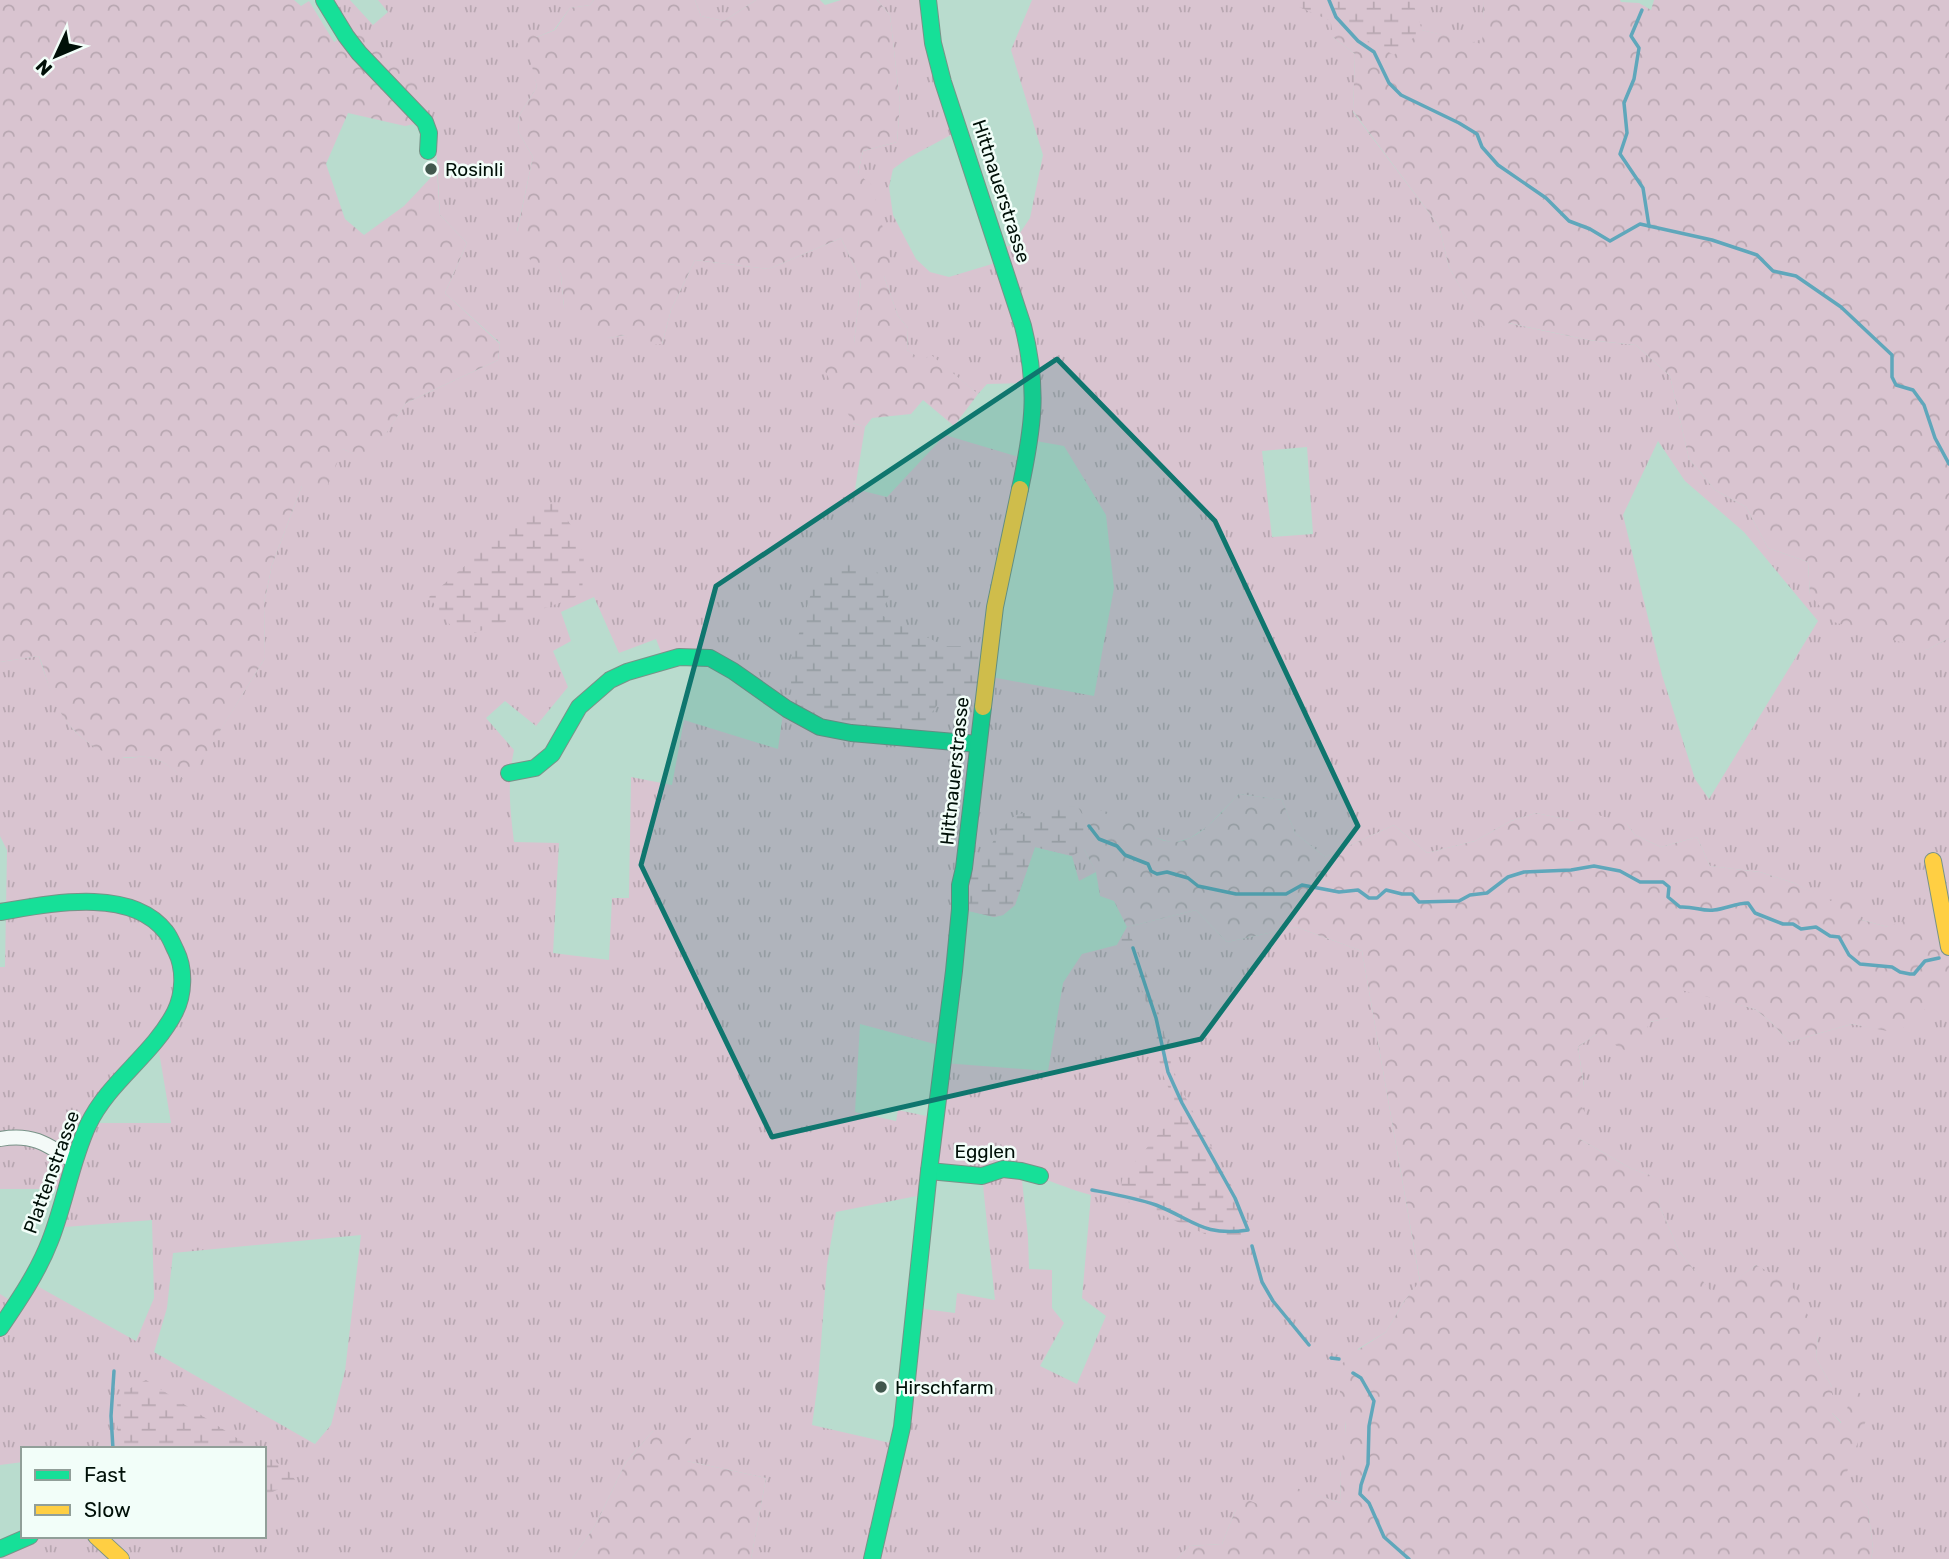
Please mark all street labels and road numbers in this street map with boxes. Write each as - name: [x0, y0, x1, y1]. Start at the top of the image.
- street label: Hittnauerstrasse: [968, 117, 1035, 266]
- street label: Hittnauerstrasse: [935, 696, 974, 846]
- street label: Plattenstrasse: [19, 1108, 84, 1237]
- street label: Egglen: [955, 1140, 1015, 1163]

